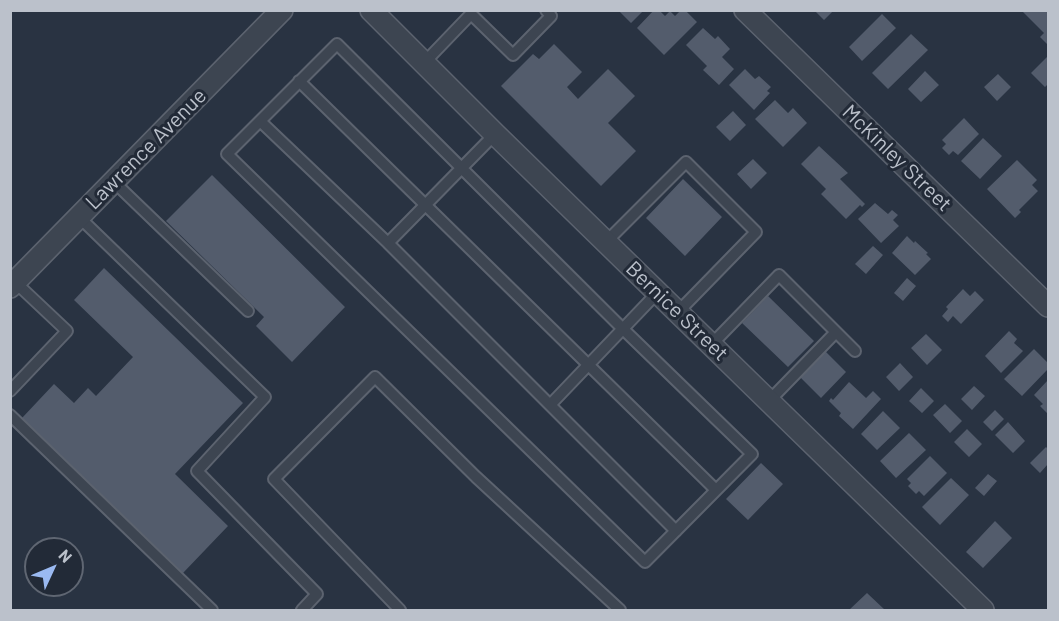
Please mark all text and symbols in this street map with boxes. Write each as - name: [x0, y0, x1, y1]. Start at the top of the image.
- street label: Lawrence Avenue: [80, 83, 212, 215]
- street label: McKinley Street: [837, 99, 957, 217]
- street label: Bernice Street: [621, 256, 733, 366]
- north arrow: [24, 537, 84, 597]
- text: N: [55, 545, 76, 566]

